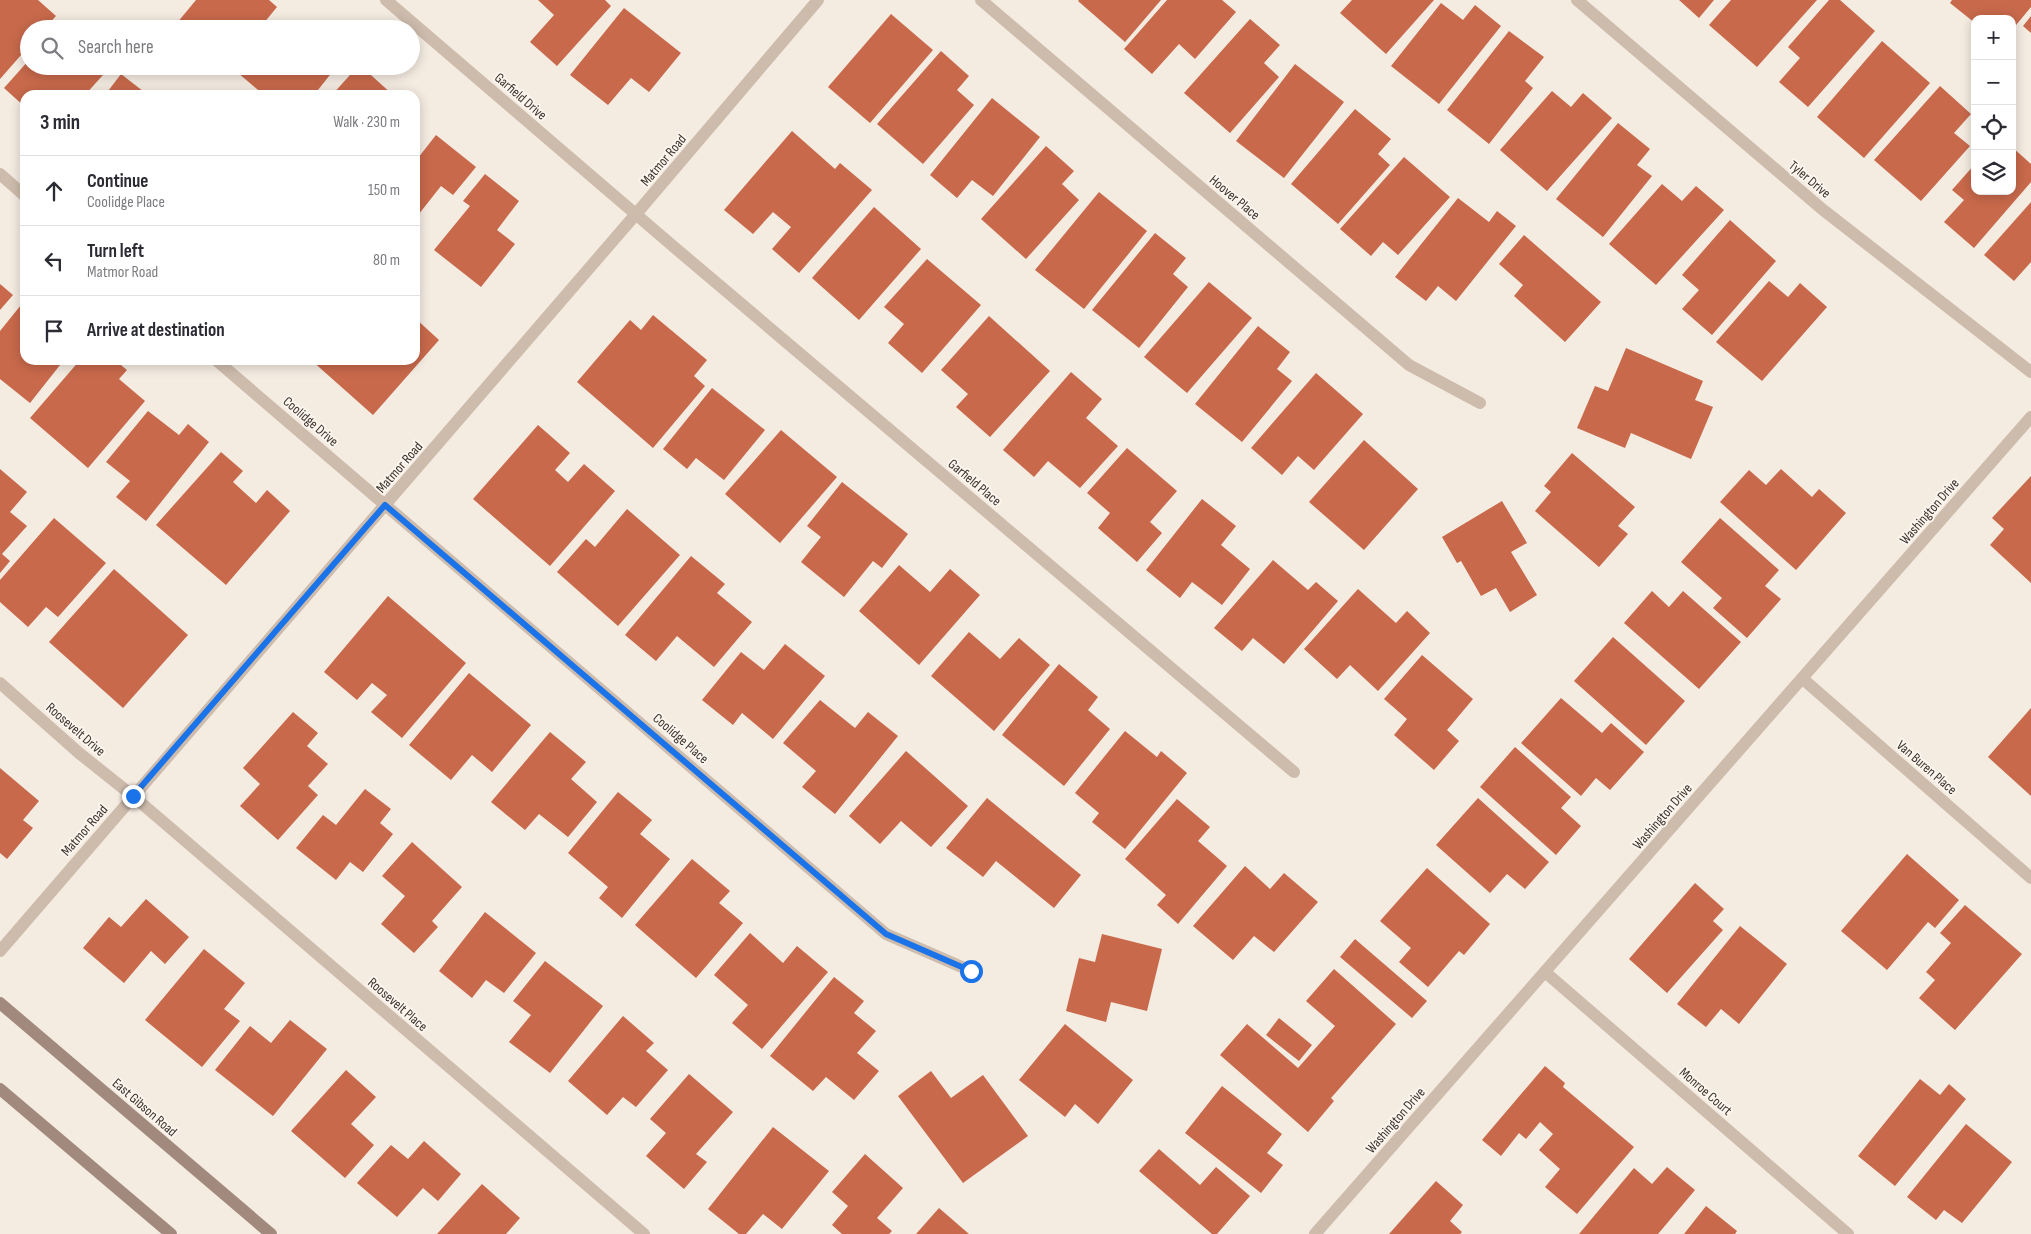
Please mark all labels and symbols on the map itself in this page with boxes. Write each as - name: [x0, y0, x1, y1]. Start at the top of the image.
- street label: Garfield Drive: [491, 69, 550, 124]
- street label: Matmor Road: [637, 131, 690, 190]
- street label: Tyler Drive: [1785, 157, 1834, 202]
- street label: Hoover Place: [1206, 171, 1263, 223]
- street label: Coolidge Drive: [280, 393, 342, 450]
- street label: Matmor Road: [373, 438, 426, 496]
- street label: Garfield Place: [945, 455, 1005, 509]
- street label: Washington Drive: [1896, 475, 1963, 548]
- street label: Roosevelt Drive: [43, 699, 109, 760]
- street label: Coolidge Place: [649, 710, 712, 767]
- street label: Van Buren Place: [1893, 737, 1960, 798]
- street label: Washington Drive: [1629, 780, 1696, 853]
- route end: [122, 785, 145, 808]
- street label: Matmor Road: [58, 801, 111, 859]
- route start: [960, 960, 983, 983]
- street label: Roosevelt Place: [364, 974, 431, 1035]
- street label: Monroe Court: [1676, 1064, 1736, 1119]
- street label: East Gibson Road: [109, 1075, 181, 1140]
- street label: Washington Drive: [1362, 1084, 1429, 1157]

